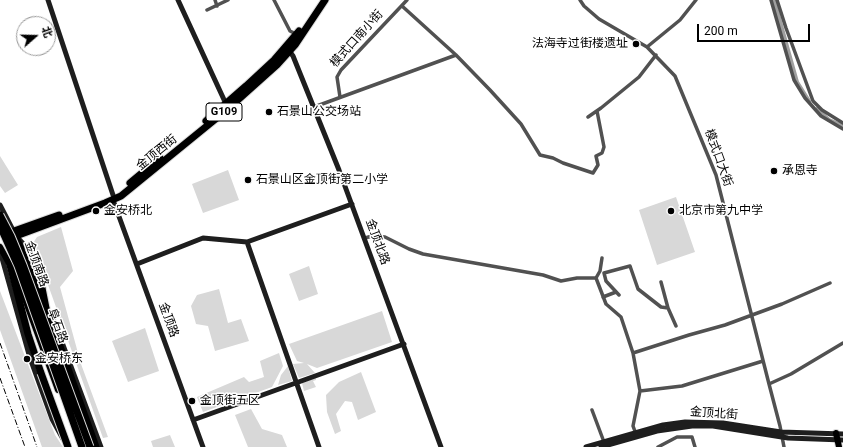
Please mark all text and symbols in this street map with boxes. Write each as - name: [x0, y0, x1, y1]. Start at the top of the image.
- street label: 模式口南小街: [328, 7, 386, 71]
- north arrow: [16, 16, 56, 56]
- scale bar: [699, 16, 812, 42]
- text: 200 m: [704, 24, 738, 38]
- text: 北: [39, 25, 55, 39]
- place label: 法海寺过街楼遗址: [532, 37, 628, 51]
- marker: 法海寺过街楼遗址: [631, 39, 641, 49]
- road number: G109: [206, 103, 242, 121]
- place label: 石景山公交场站: [277, 105, 361, 119]
- marker: 石景山公交场站: [264, 107, 274, 117]
- street label: 模式口大街: [701, 127, 735, 189]
- street label: 金顶西街: [134, 132, 180, 174]
- place label: 承恩寺: [782, 164, 818, 178]
- marker: 承恩寺: [769, 166, 779, 176]
- place label: 石景山区金顶街第二小学: [256, 173, 388, 187]
- marker: 石景山区金顶街第二小学: [243, 175, 253, 185]
- place label: 金安桥北: [104, 204, 152, 218]
- place label: 北京市第九中学: [679, 204, 763, 218]
- marker: 金安桥北: [91, 206, 101, 216]
- marker: 北京市第九中学: [666, 206, 676, 216]
- street label: 金顶北路: [362, 217, 392, 267]
- street label: 金顶南路: [21, 239, 51, 289]
- street label: 金顶路: [155, 301, 181, 339]
- street label: 阜石路: [44, 307, 70, 345]
- place label: 金安桥东: [35, 352, 83, 366]
- marker: 金安桥东: [22, 354, 32, 364]
- place label: 金顶街五区: [200, 394, 260, 408]
- marker: 金顶街五区: [187, 396, 197, 406]
- street label: 金顶北街: [690, 405, 738, 423]

